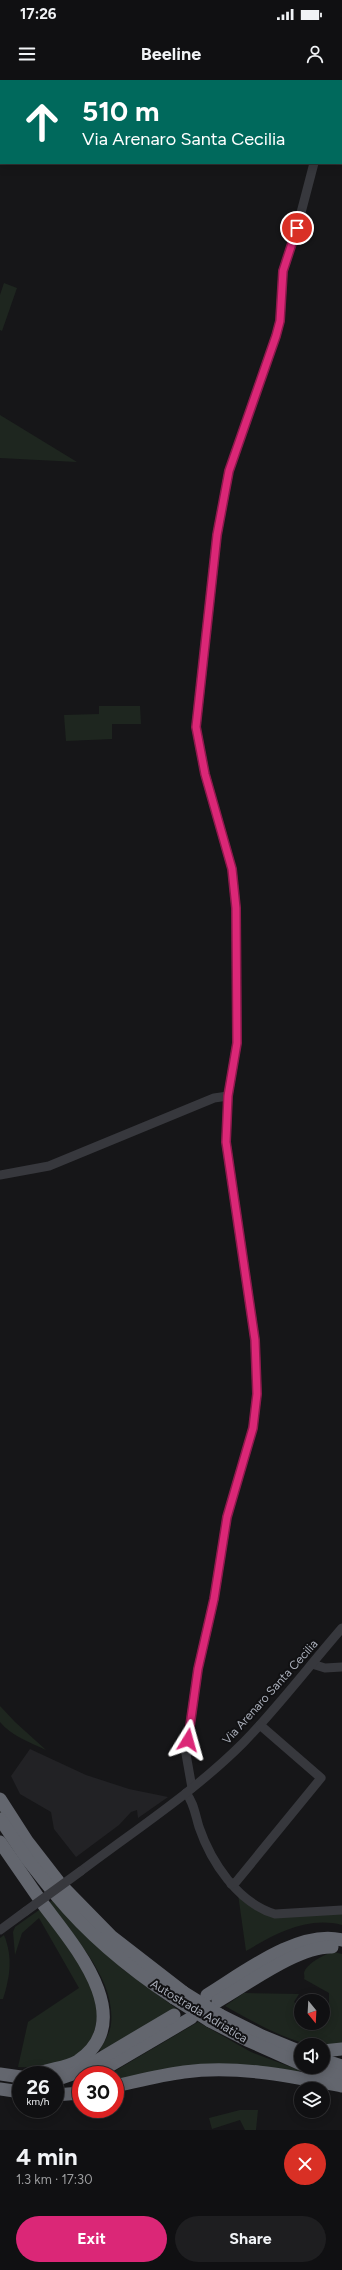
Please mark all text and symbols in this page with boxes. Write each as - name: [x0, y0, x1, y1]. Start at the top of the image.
- text: 17:26: [20, 5, 57, 23]
- icon: menu: [16, 43, 38, 65]
- text: Beeline: [141, 43, 201, 65]
- icon: person: [304, 43, 326, 65]
- text: 510 m: [82, 94, 159, 128]
- icon: ahead: [16, 96, 68, 148]
- text: Via Arenaro Santa Cecilia: [82, 128, 285, 150]
- pin: [280, 211, 314, 245]
- icon: arrive: [286, 217, 308, 239]
- street label: Via Arenaro Santa Cecilia: [219, 1637, 321, 1747]
- position arrow: [167, 1719, 209, 1761]
- street label: Autostrada Adriatica: [148, 1976, 250, 2046]
- north arrow: [294, 1994, 330, 2030]
- map controls: [294, 1994, 330, 2118]
- button: sound: [294, 2038, 330, 2074]
- speed limit sign: 30: [72, 2066, 124, 2118]
- text: 26: [26, 2075, 50, 2099]
- button: layers: [294, 2082, 330, 2118]
- text: km/h: [27, 2095, 49, 2108]
- text: 4 min: [16, 2142, 78, 2171]
- button: close: [284, 2143, 326, 2185]
- text: 1.3 km · 17:30: [16, 2172, 93, 2187]
- button: Exit: [16, 2216, 167, 2262]
- button: Share: [175, 2216, 326, 2262]

